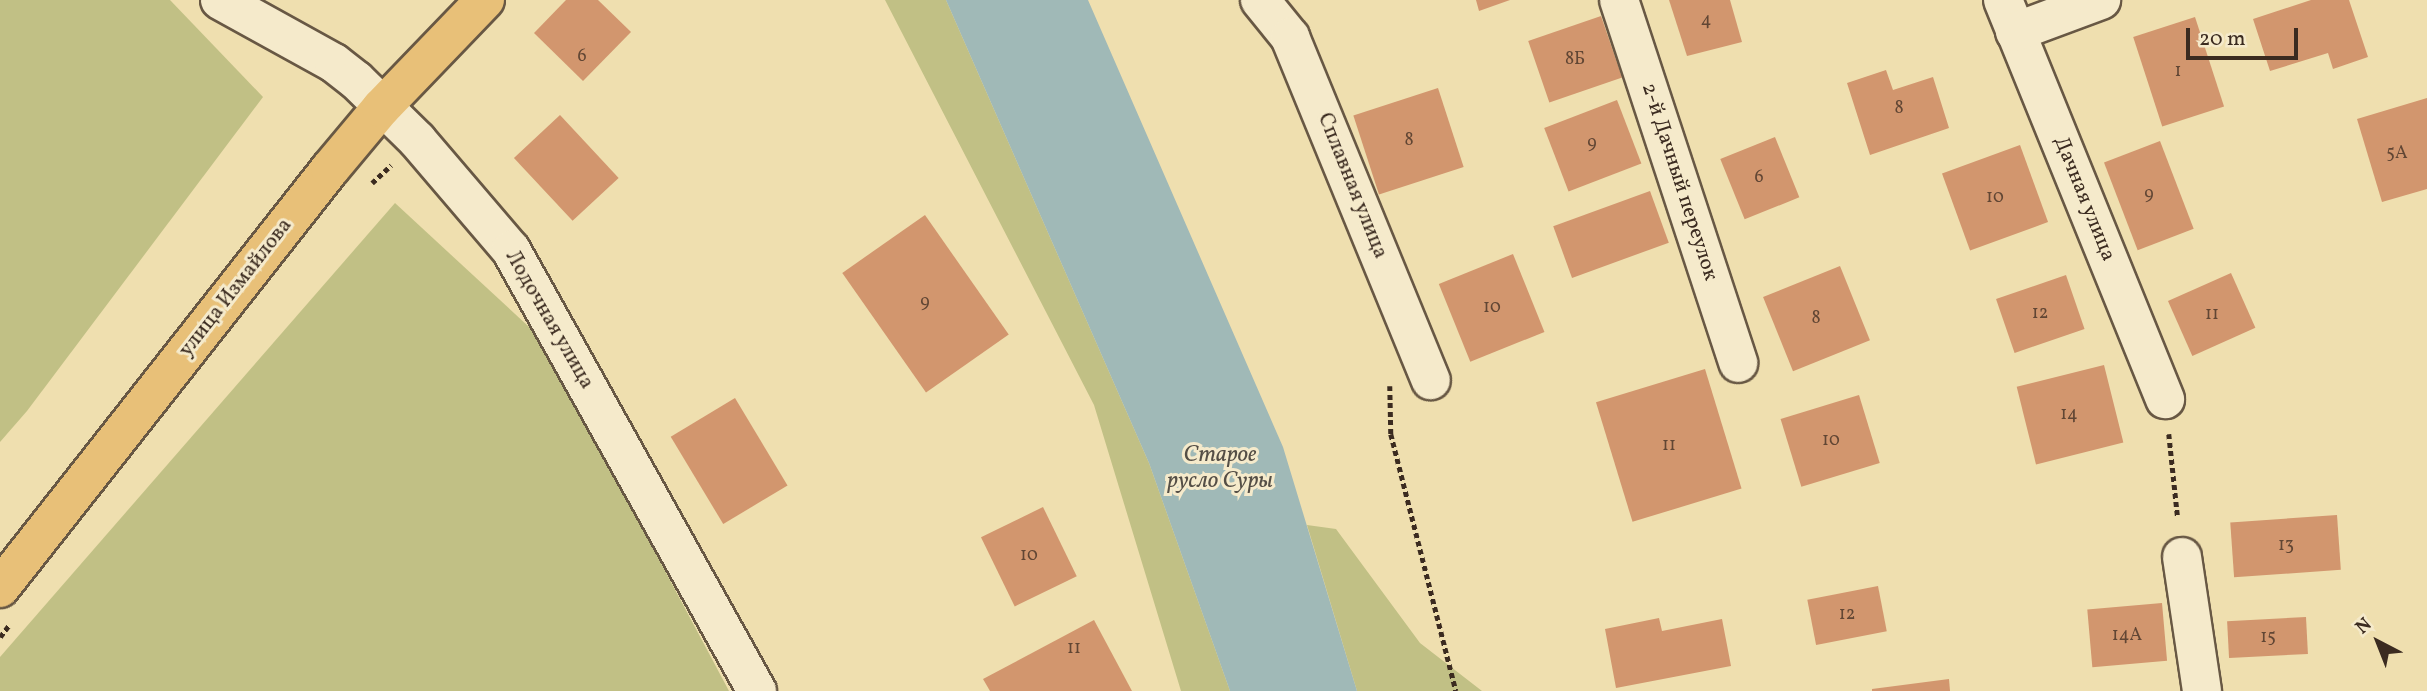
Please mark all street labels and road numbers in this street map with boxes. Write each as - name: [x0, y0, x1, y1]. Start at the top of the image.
- street label: 2-й Дачный переулок: [1635, 80, 1723, 284]
- street label: Сплавная улица: [1311, 109, 1393, 263]
- street label: Дачная улица: [2047, 133, 2121, 265]
- street label: улица Измайлова: [174, 214, 298, 362]
- street label: Лодочная улица: [499, 246, 599, 394]

